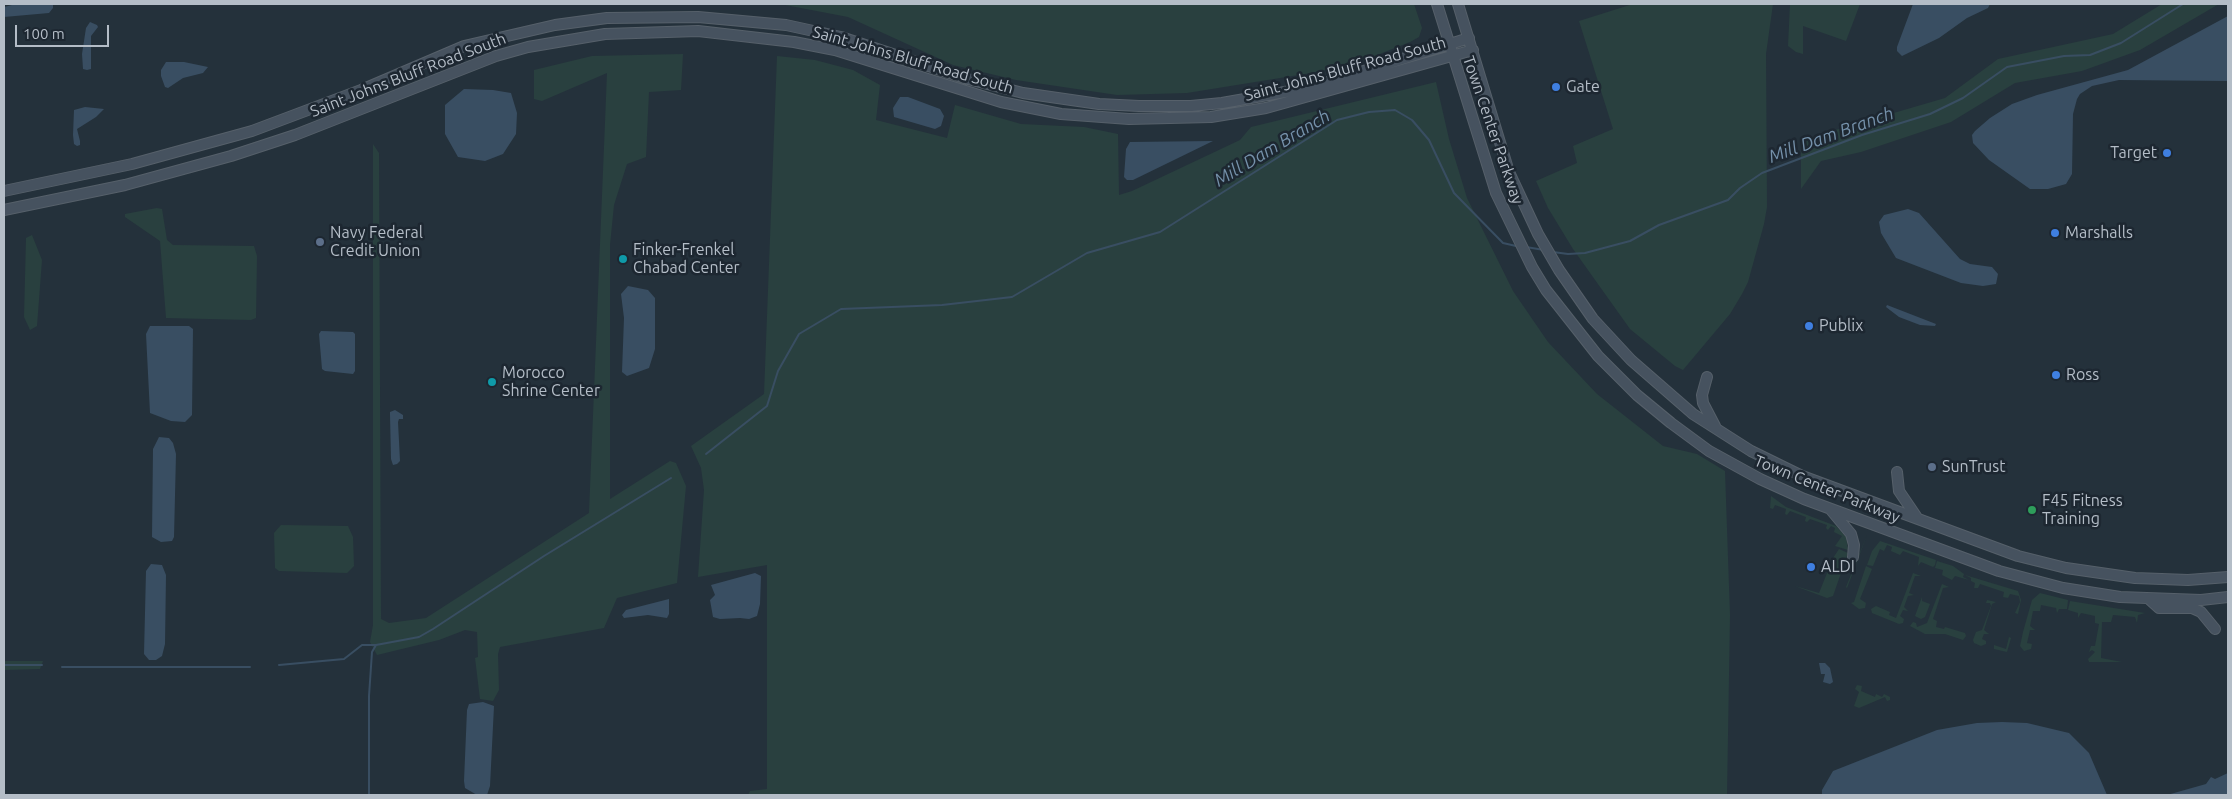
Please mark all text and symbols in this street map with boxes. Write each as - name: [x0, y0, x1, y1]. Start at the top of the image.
- scale bar: [18, 15, 111, 47]
- street label: Saint Johns Bluff Road South: [810, 22, 1016, 98]
- text: 100 m: [23, 25, 65, 42]
- street label: Saint Johns Bluff Road South: [308, 29, 508, 121]
- street label: Saint Johns Bluff Road South: [1242, 33, 1448, 105]
- street label: Town Center Parkway: [1459, 53, 1527, 207]
- place label: Gate: [1566, 77, 1600, 97]
- marker: Gate: [1550, 81, 1562, 93]
- water label: Mill Dam Branch: [1765, 102, 1897, 168]
- water label: Mill Dam Branch: [1210, 105, 1334, 191]
- place label: Target: [2110, 143, 2157, 163]
- marker: Target: [2161, 147, 2173, 159]
- place label: Navy Federal Credit Union: [330, 223, 423, 261]
- place label: Marshalls: [2065, 223, 2133, 243]
- marker: Marshalls: [2049, 227, 2061, 239]
- marker: Navy Federal Credit Union: [314, 236, 326, 248]
- place label: Finker-Frenkel Chabad Center: [633, 240, 740, 278]
- marker: Finker-Frenkel Chabad Center: [617, 253, 629, 265]
- place label: Publix: [1819, 316, 1863, 336]
- marker: Publix: [1803, 320, 1815, 332]
- place label: Morocco Shrine Center: [502, 363, 600, 401]
- place label: Ross: [2066, 365, 2099, 385]
- marker: Ross: [2050, 369, 2062, 381]
- marker: Morocco Shrine Center: [486, 376, 498, 388]
- street label: Town Center Parkway: [1751, 451, 1903, 527]
- place label: SunTrust: [1942, 457, 2005, 477]
- marker: SunTrust: [1926, 461, 1938, 473]
- place label: F45 Fitness Training: [2042, 491, 2123, 529]
- marker: F45 Fitness Training: [2026, 504, 2038, 516]
- place label: ALDI: [1821, 557, 1855, 577]
- marker: ALDI: [1805, 561, 1817, 573]

